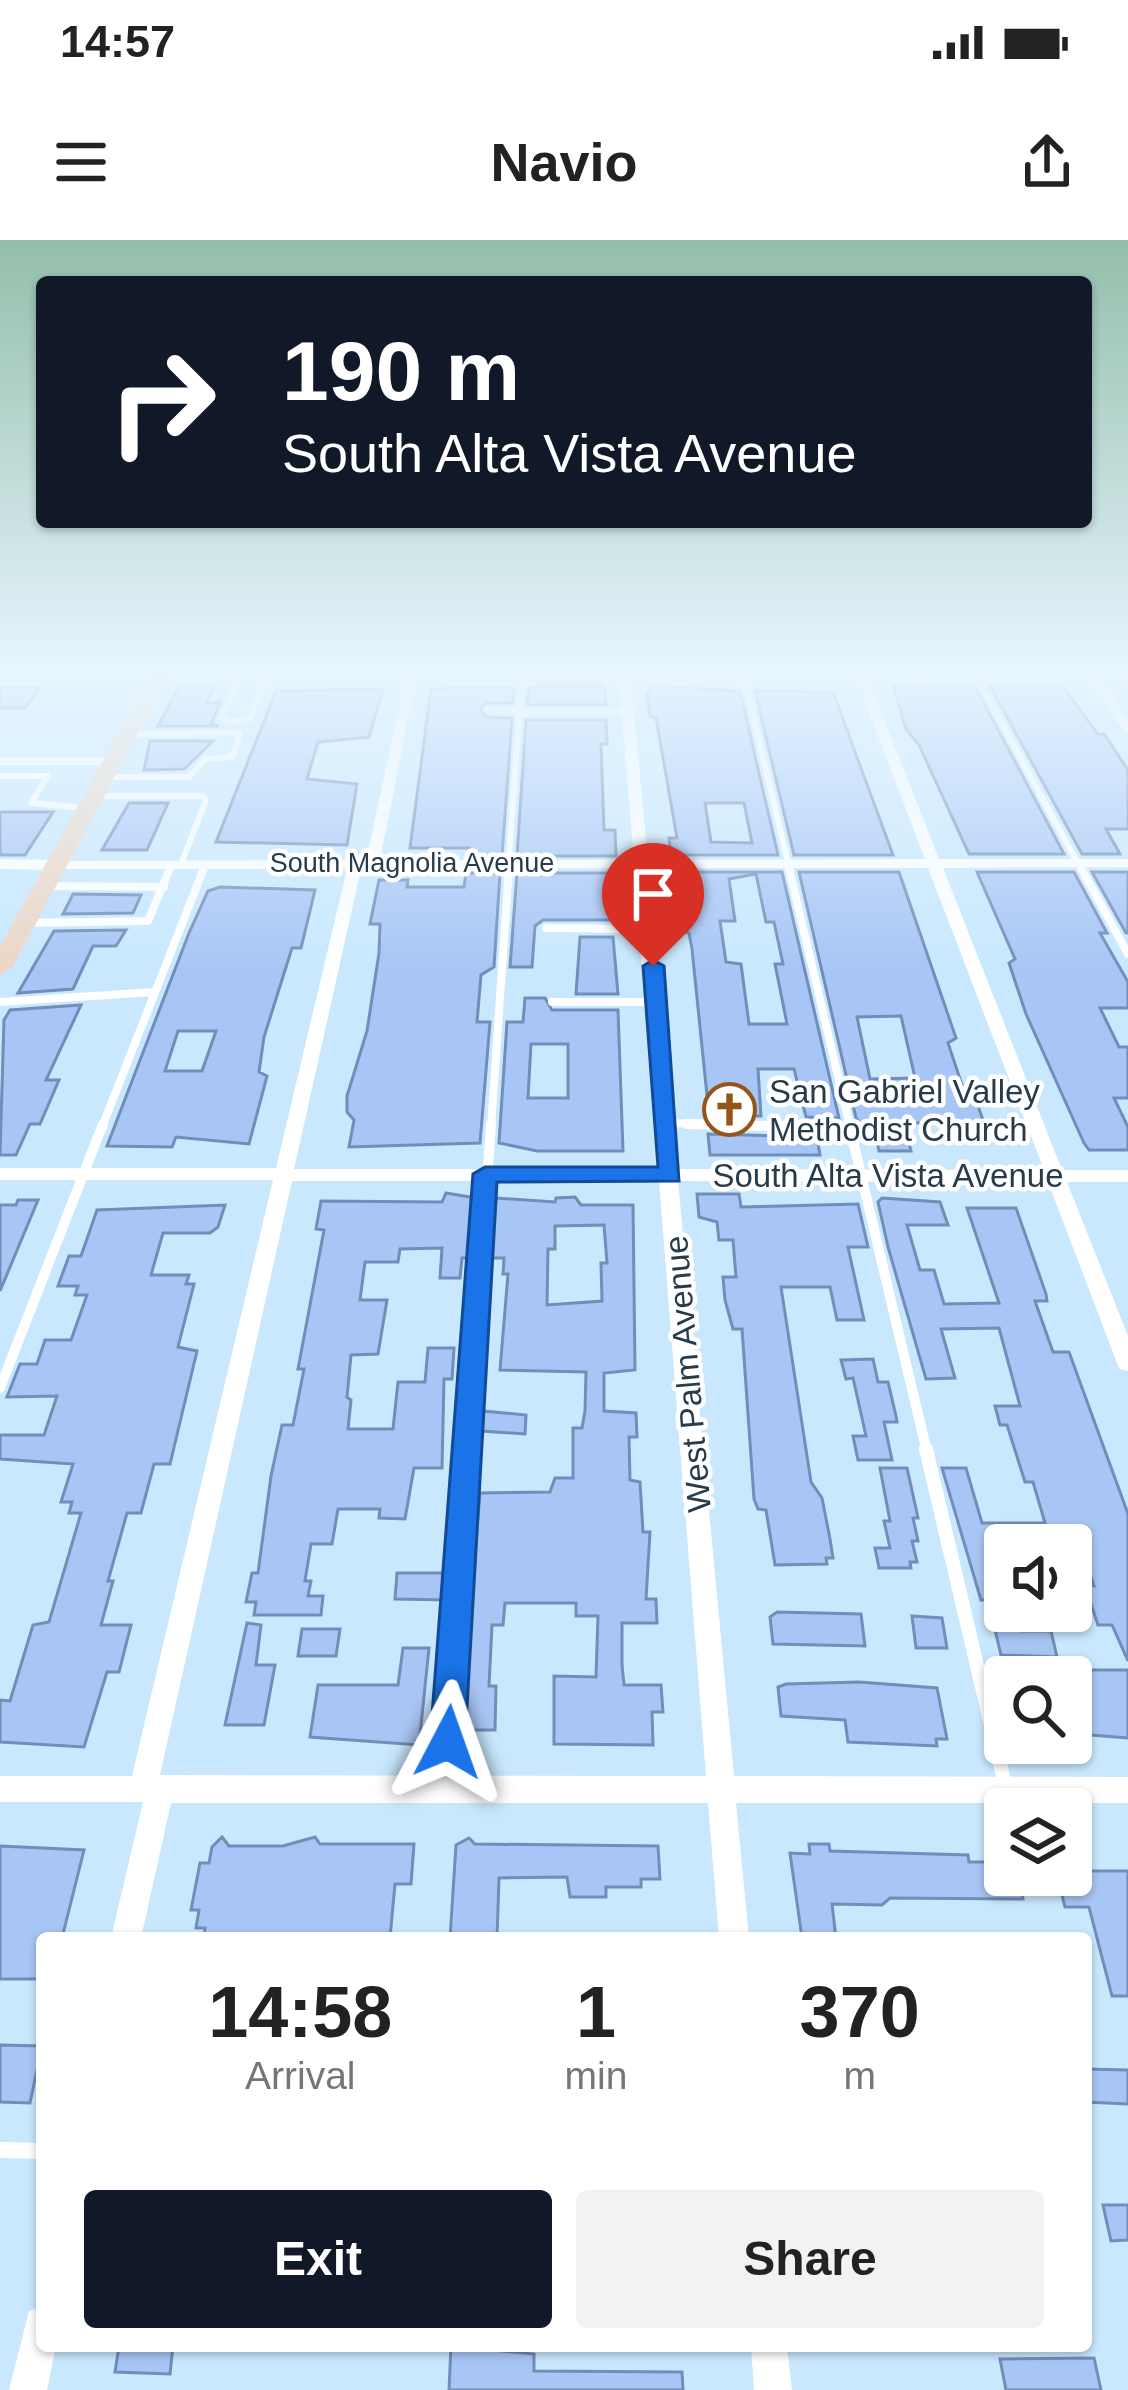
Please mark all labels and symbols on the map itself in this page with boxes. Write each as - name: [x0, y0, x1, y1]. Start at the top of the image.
- pin: [602, 843, 704, 966]
- street label: South Magnolia Avenue: [270, 848, 554, 878]
- place label: San Gabriel Valley Methodist Church: [769, 1073, 1040, 1148]
- church icon: San Gabriel Valley Methodist Church: [702, 1082, 758, 1138]
- street label: South Alta Vista Avenue: [712, 1157, 1064, 1194]
- street label: West Palm Avenue: [657, 1234, 718, 1514]
- position arrow: [385, 1679, 511, 1805]

